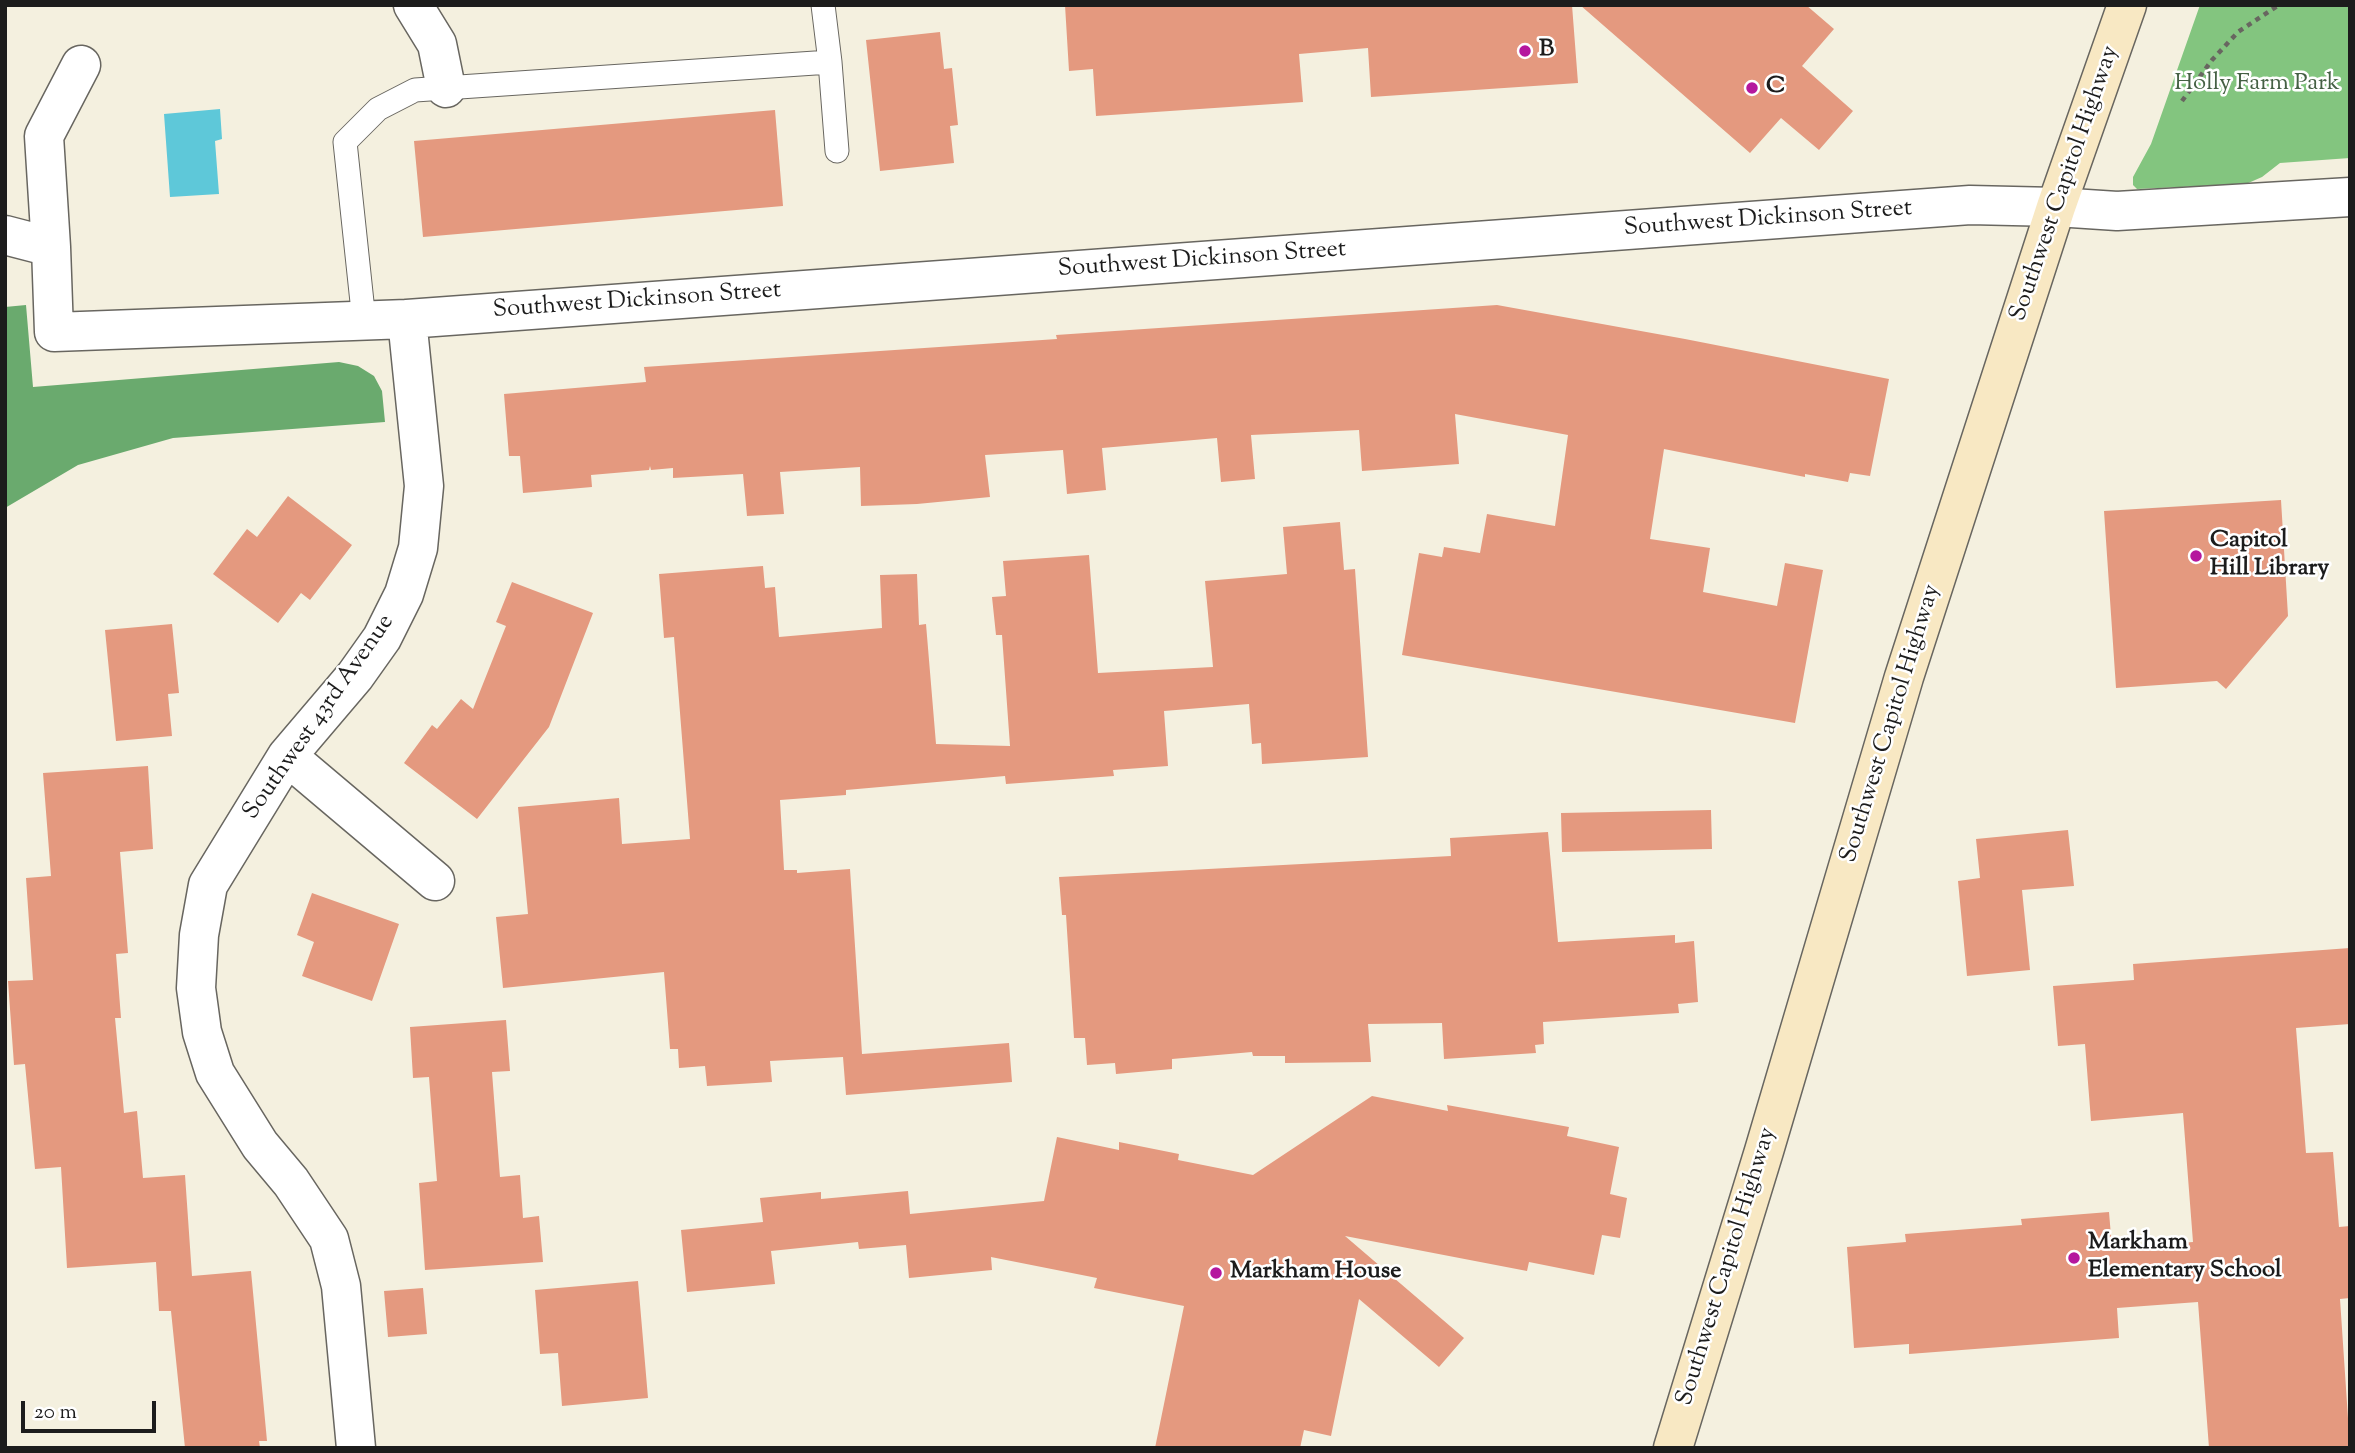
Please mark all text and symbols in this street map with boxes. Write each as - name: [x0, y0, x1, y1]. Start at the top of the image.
- place label: B: [1539, 37, 1554, 65]
- marker: B: [1517, 43, 1533, 59]
- street label: Southwest Capitol Highway: [2005, 43, 2127, 325]
- park label: Holly Farm Park: [2174, 71, 2340, 99]
- place label: C: [1766, 74, 1785, 102]
- marker: C: [1744, 80, 1760, 96]
- street label: Southwest Dickinson Street: [1623, 196, 1913, 244]
- street label: Southwest Dickinson Street: [1057, 237, 1347, 285]
- street label: Southwest Dickinson Street: [492, 278, 782, 326]
- place label: Capitol Hill Library: [2210, 528, 2329, 584]
- marker: Capitol Hill Library: [2188, 548, 2204, 564]
- street label: Southwest Capitol Highway: [1836, 581, 1948, 867]
- street label: Southwest 43rd Avenue: [238, 610, 402, 826]
- street label: Southwest Capitol Highway: [1672, 1124, 1784, 1410]
- place label: Markham Elementary School: [2088, 1230, 2282, 1286]
- marker: Markham Elementary School: [2066, 1250, 2082, 1266]
- place label: Markham House: [1230, 1259, 1401, 1287]
- marker: Markham House: [1208, 1265, 1224, 1281]
- scale bar: [24, 1386, 159, 1430]
- text: 20 m: [34, 1398, 77, 1428]

